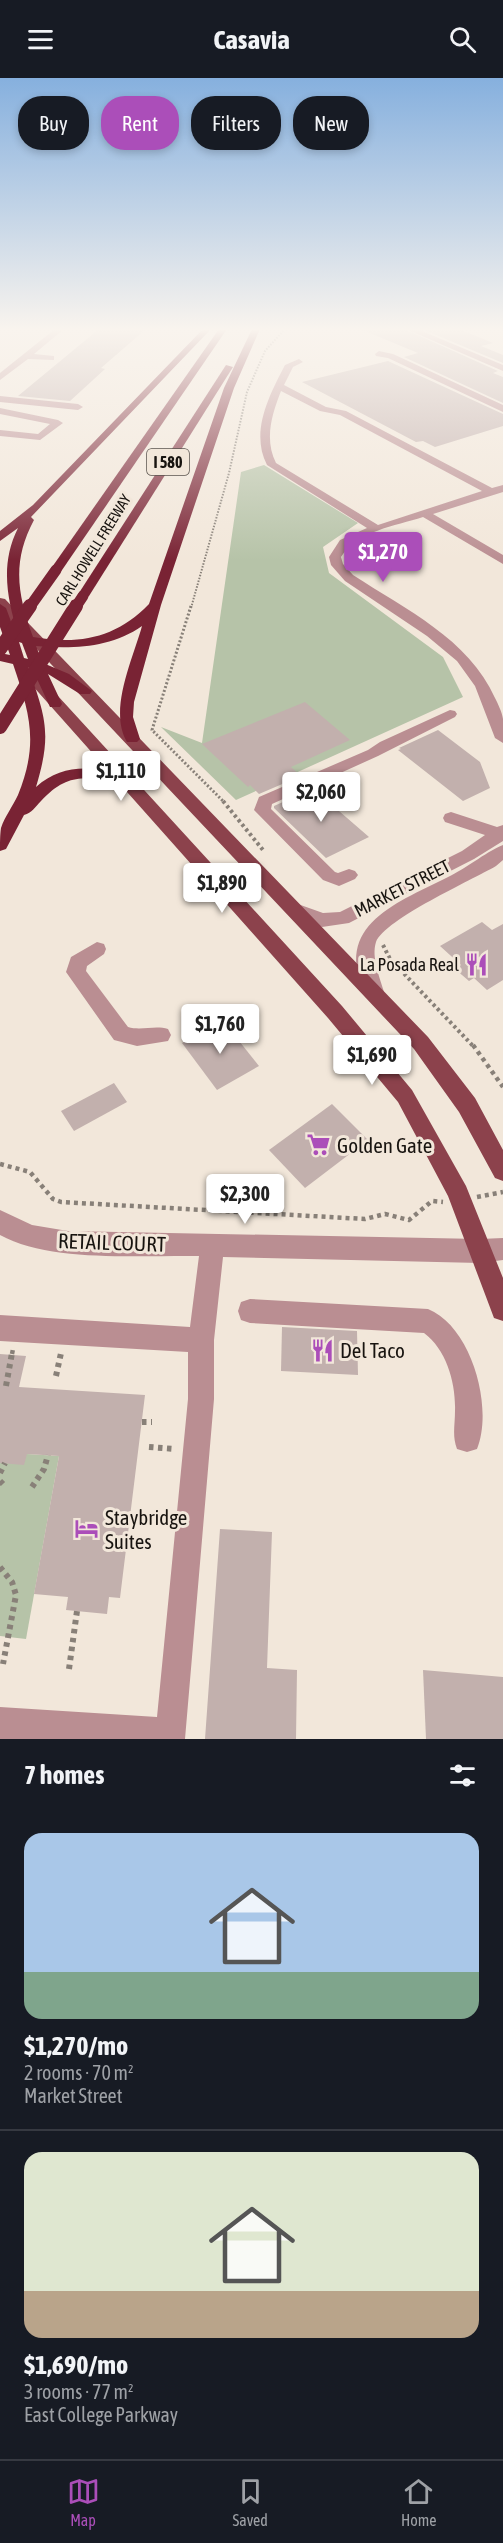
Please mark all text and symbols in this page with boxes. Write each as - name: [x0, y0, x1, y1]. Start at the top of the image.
- icon: menu: [24, 23, 57, 56]
- icon: search: [446, 23, 479, 56]
- text: Casavia: [213, 24, 290, 55]
- chip: Buy: [18, 96, 89, 150]
- chip: Rent: [101, 96, 179, 150]
- chip: Filters: [191, 96, 281, 150]
- chip: New: [293, 96, 369, 150]
- road number: I 580: [147, 449, 189, 475]
- street label: CARL HOWELL FREEWAY: [52, 491, 134, 609]
- pin: $1,270: [334, 532, 432, 583]
- text: $1,270: [358, 540, 408, 563]
- pin: $1,110: [72, 751, 170, 802]
- text: $1,110: [96, 759, 146, 782]
- pin: $2,060: [272, 772, 370, 823]
- text: $2,060: [296, 780, 346, 803]
- street label: MARKET STREET: [351, 855, 453, 921]
- pin: $1,890: [173, 863, 271, 914]
- text: $1,890: [197, 871, 247, 894]
- restaurant icon: La Posada Real: [464, 951, 490, 977]
- place label: La Posada Real: [360, 954, 459, 975]
- pin: $1,760: [171, 1004, 269, 1055]
- text: $1,760: [195, 1012, 245, 1035]
- pin: $1,690: [323, 1035, 421, 1086]
- text: $1,690: [347, 1043, 397, 1066]
- supermarket icon: Golden Gate: [306, 1132, 332, 1158]
- place label: Golden Gate: [337, 1133, 432, 1157]
- pin: $2,300: [196, 1174, 294, 1225]
- text: $2,300: [220, 1182, 270, 1205]
- street label: RETAIL COURT: [58, 1228, 166, 1256]
- restaurant icon: Del Taco: [309, 1337, 335, 1363]
- place label: Del Taco: [340, 1338, 405, 1362]
- place label: Staybridge Suites: [105, 1505, 187, 1553]
- hotel icon: Staybridge Suites: [74, 1516, 100, 1542]
- icon: filters: [446, 1759, 479, 1792]
- text: 7 homes: [24, 1760, 104, 1790]
- icon: home: [198, 1872, 306, 1980]
- text: $1,270/mo: [24, 2031, 128, 2061]
- text: 2 rooms · 70 m²: [24, 2061, 134, 2084]
- text: Market Street: [24, 2084, 122, 2107]
- icon: home: [198, 2191, 306, 2299]
- text: $1,690/mo: [24, 2350, 128, 2380]
- text: 3 rooms · 77 m²: [24, 2380, 134, 2403]
- text: East College Parkway: [24, 2403, 178, 2426]
- tab: Map: [67, 2475, 100, 2529]
- tab: Saved: [233, 2475, 268, 2529]
- tab: Home: [401, 2475, 436, 2529]

